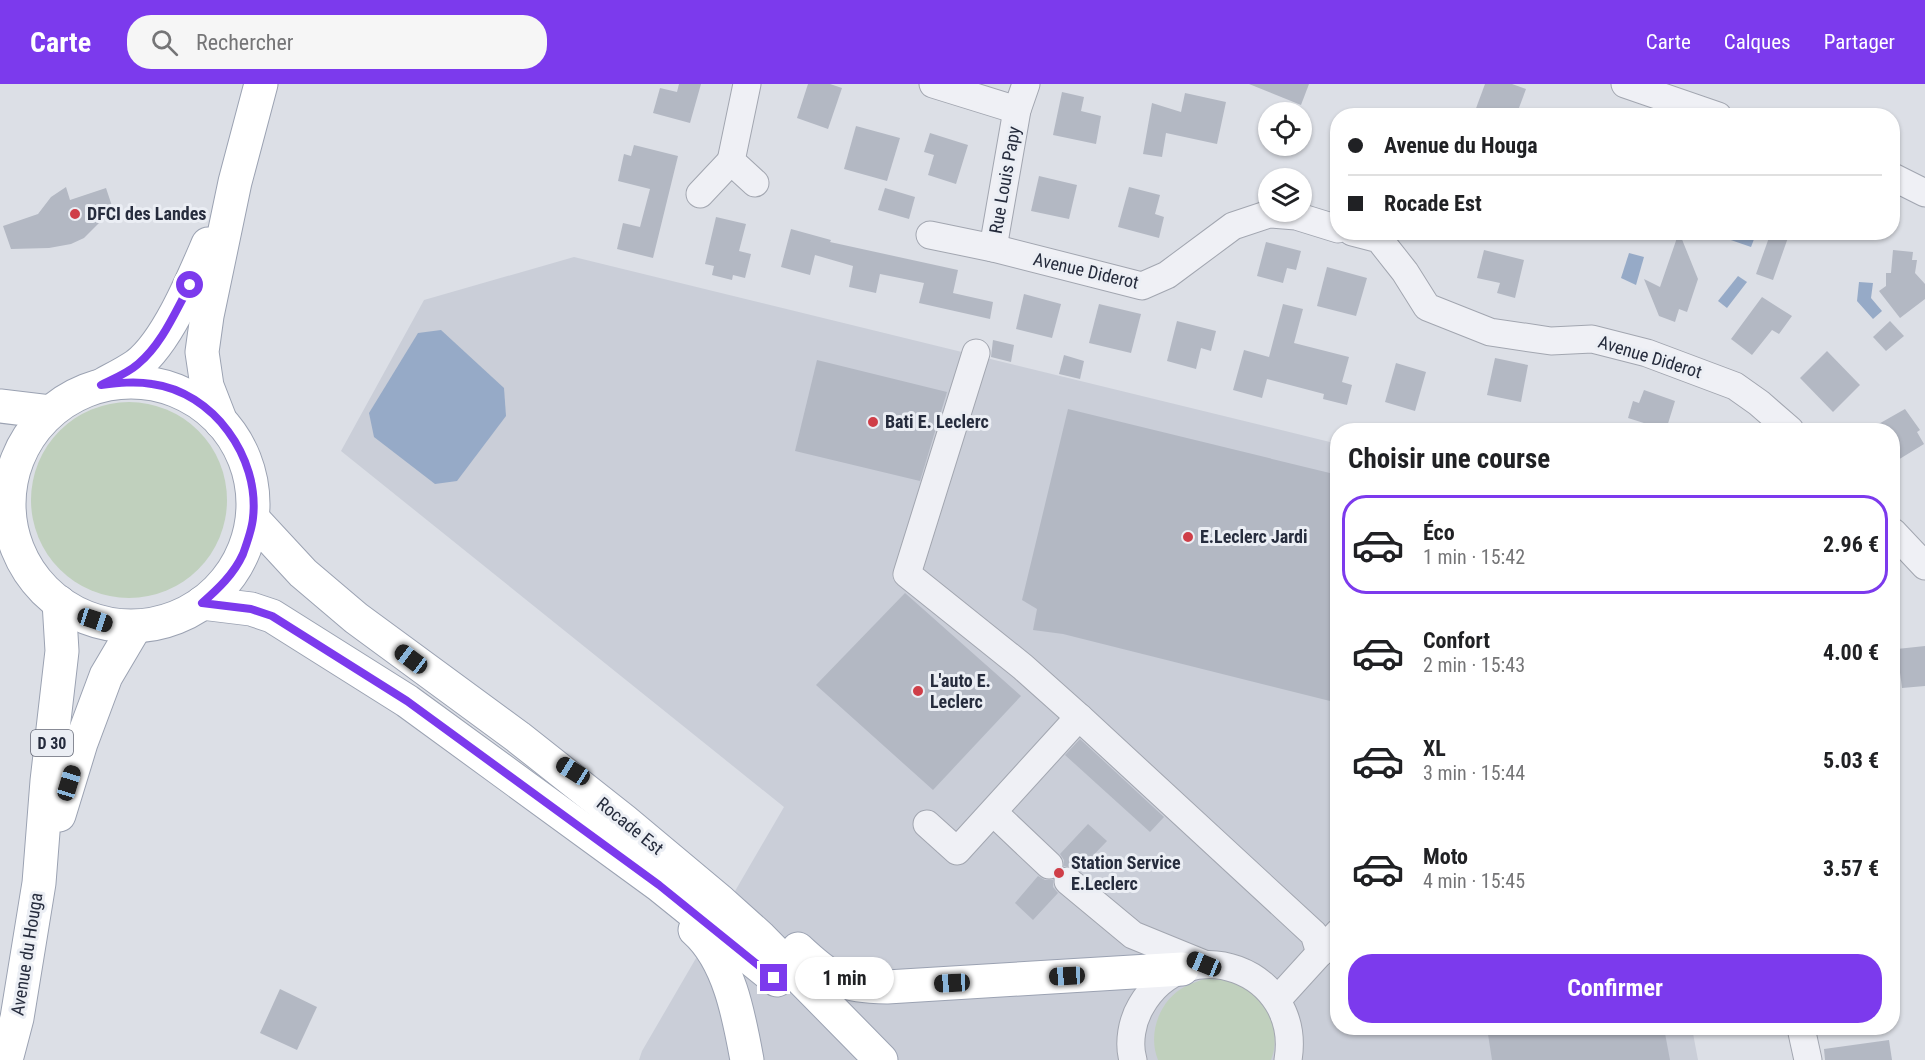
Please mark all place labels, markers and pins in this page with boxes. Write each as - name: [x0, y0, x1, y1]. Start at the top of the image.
- place label: DFCI des Landes: [87, 203, 207, 224]
- marker: DFCI des Landes: [68, 207, 82, 221]
- place label: Bati E. Leclerc: [885, 411, 989, 432]
- marker: Bati E. Leclerc: [866, 415, 880, 429]
- place label: E.Leclerc Jardi: [1200, 526, 1308, 547]
- marker: E.Leclerc Jardi: [1181, 530, 1195, 544]
- place label: L'auto E. Leclerc: [930, 670, 991, 712]
- marker: L'auto E. Leclerc: [911, 684, 925, 698]
- place label: Station Service E.Leclerc: [1071, 852, 1181, 894]
- marker: Station Service E.Leclerc: [1052, 866, 1066, 880]

